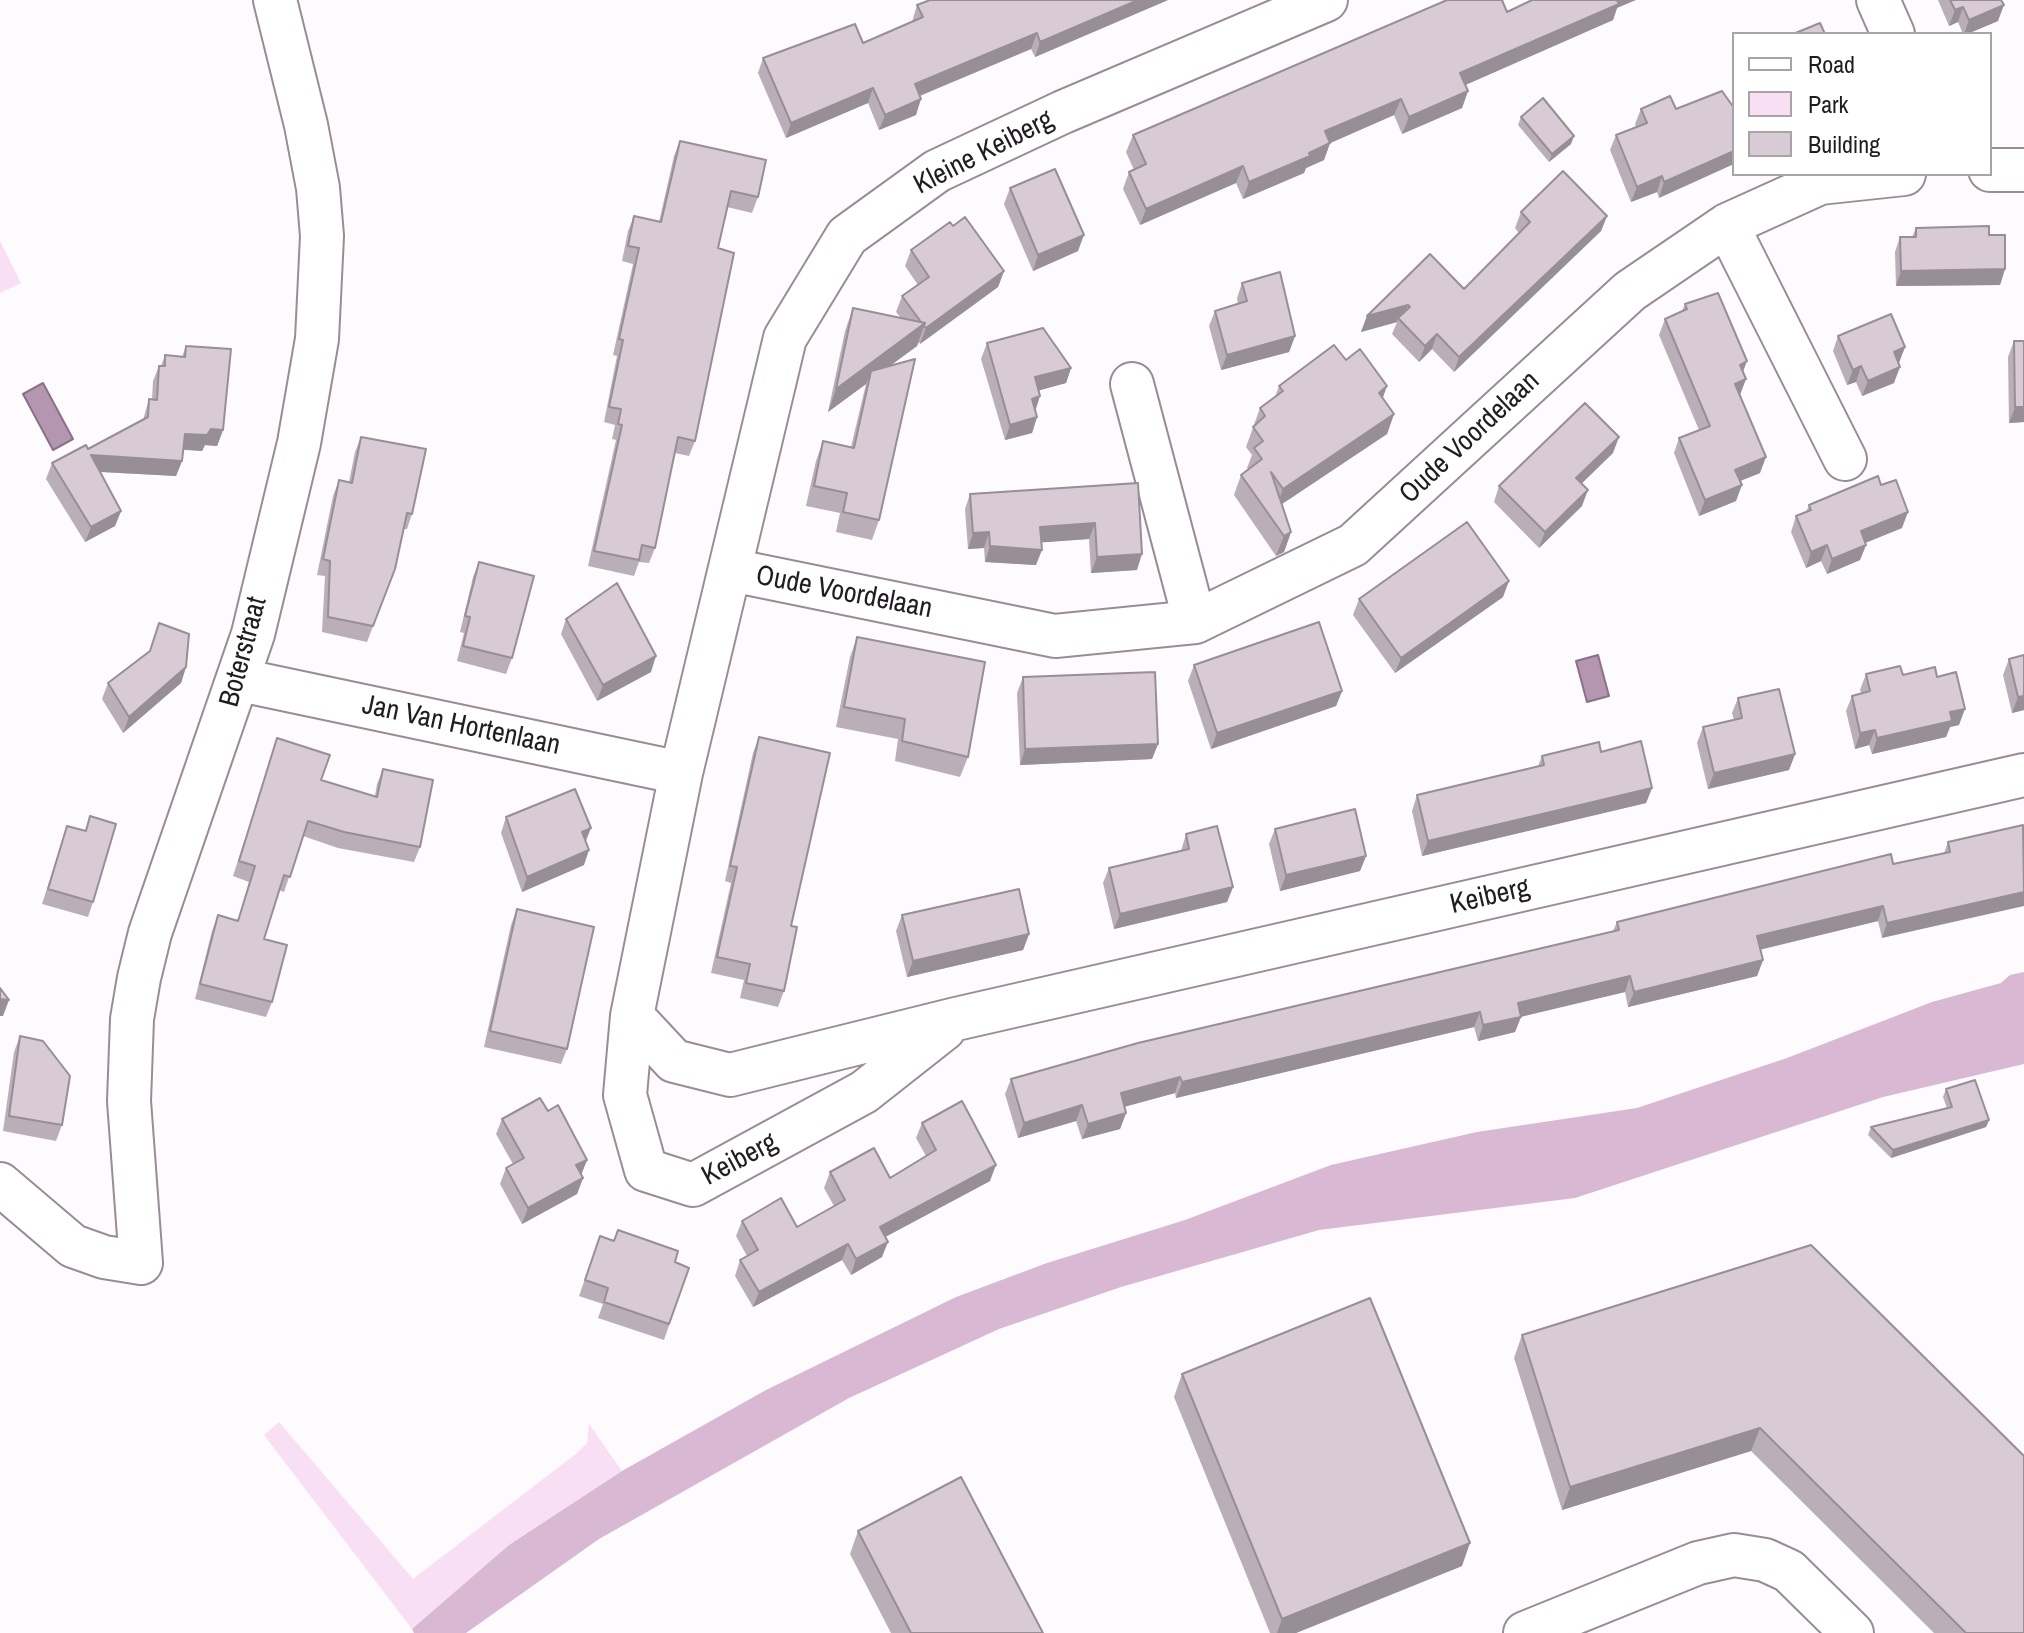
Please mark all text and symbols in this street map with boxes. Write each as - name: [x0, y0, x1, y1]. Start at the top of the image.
- legend: [1732, 32, 1992, 176]
- text: Road: [1808, 48, 1855, 80]
- text: Park: [1808, 88, 1848, 120]
- street label: Kleine Keiberg: [909, 104, 1059, 202]
- text: Building: [1808, 128, 1880, 160]
- street label: Oude Voordelaan: [1393, 365, 1547, 511]
- street label: Oude Voordelaan: [753, 559, 935, 627]
- street label: Boterstraat: [213, 593, 275, 711]
- street label: Jan Van Hortenlaan: [359, 689, 563, 763]
- street label: Keiberg: [1447, 872, 1533, 922]
- street label: Keiberg: [697, 1126, 783, 1194]

